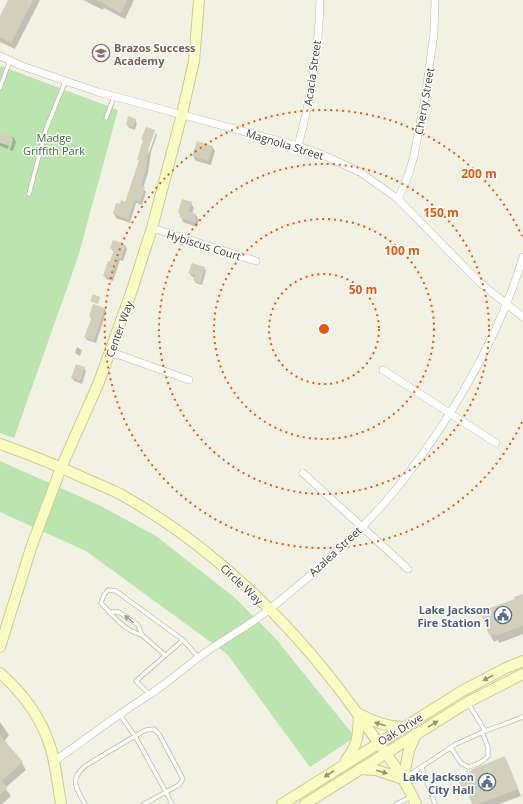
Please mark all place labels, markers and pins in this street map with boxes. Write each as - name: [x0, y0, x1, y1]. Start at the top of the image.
- place label: Brazos Success Academy: [114, 40, 196, 68]
- school or university icon: Brazos Success Academy: [91, 43, 111, 63]
- centre of rings: [317, 322, 331, 336]
- place label: Lake Jackson Fire Station 1: [417, 602, 490, 630]
- public building icon: Lake Jackson Fire Station 1: [493, 605, 513, 625]
- place label: Lake Jackson City Hall: [403, 769, 474, 797]
- public building icon: Lake Jackson City Hall: [477, 772, 497, 792]

